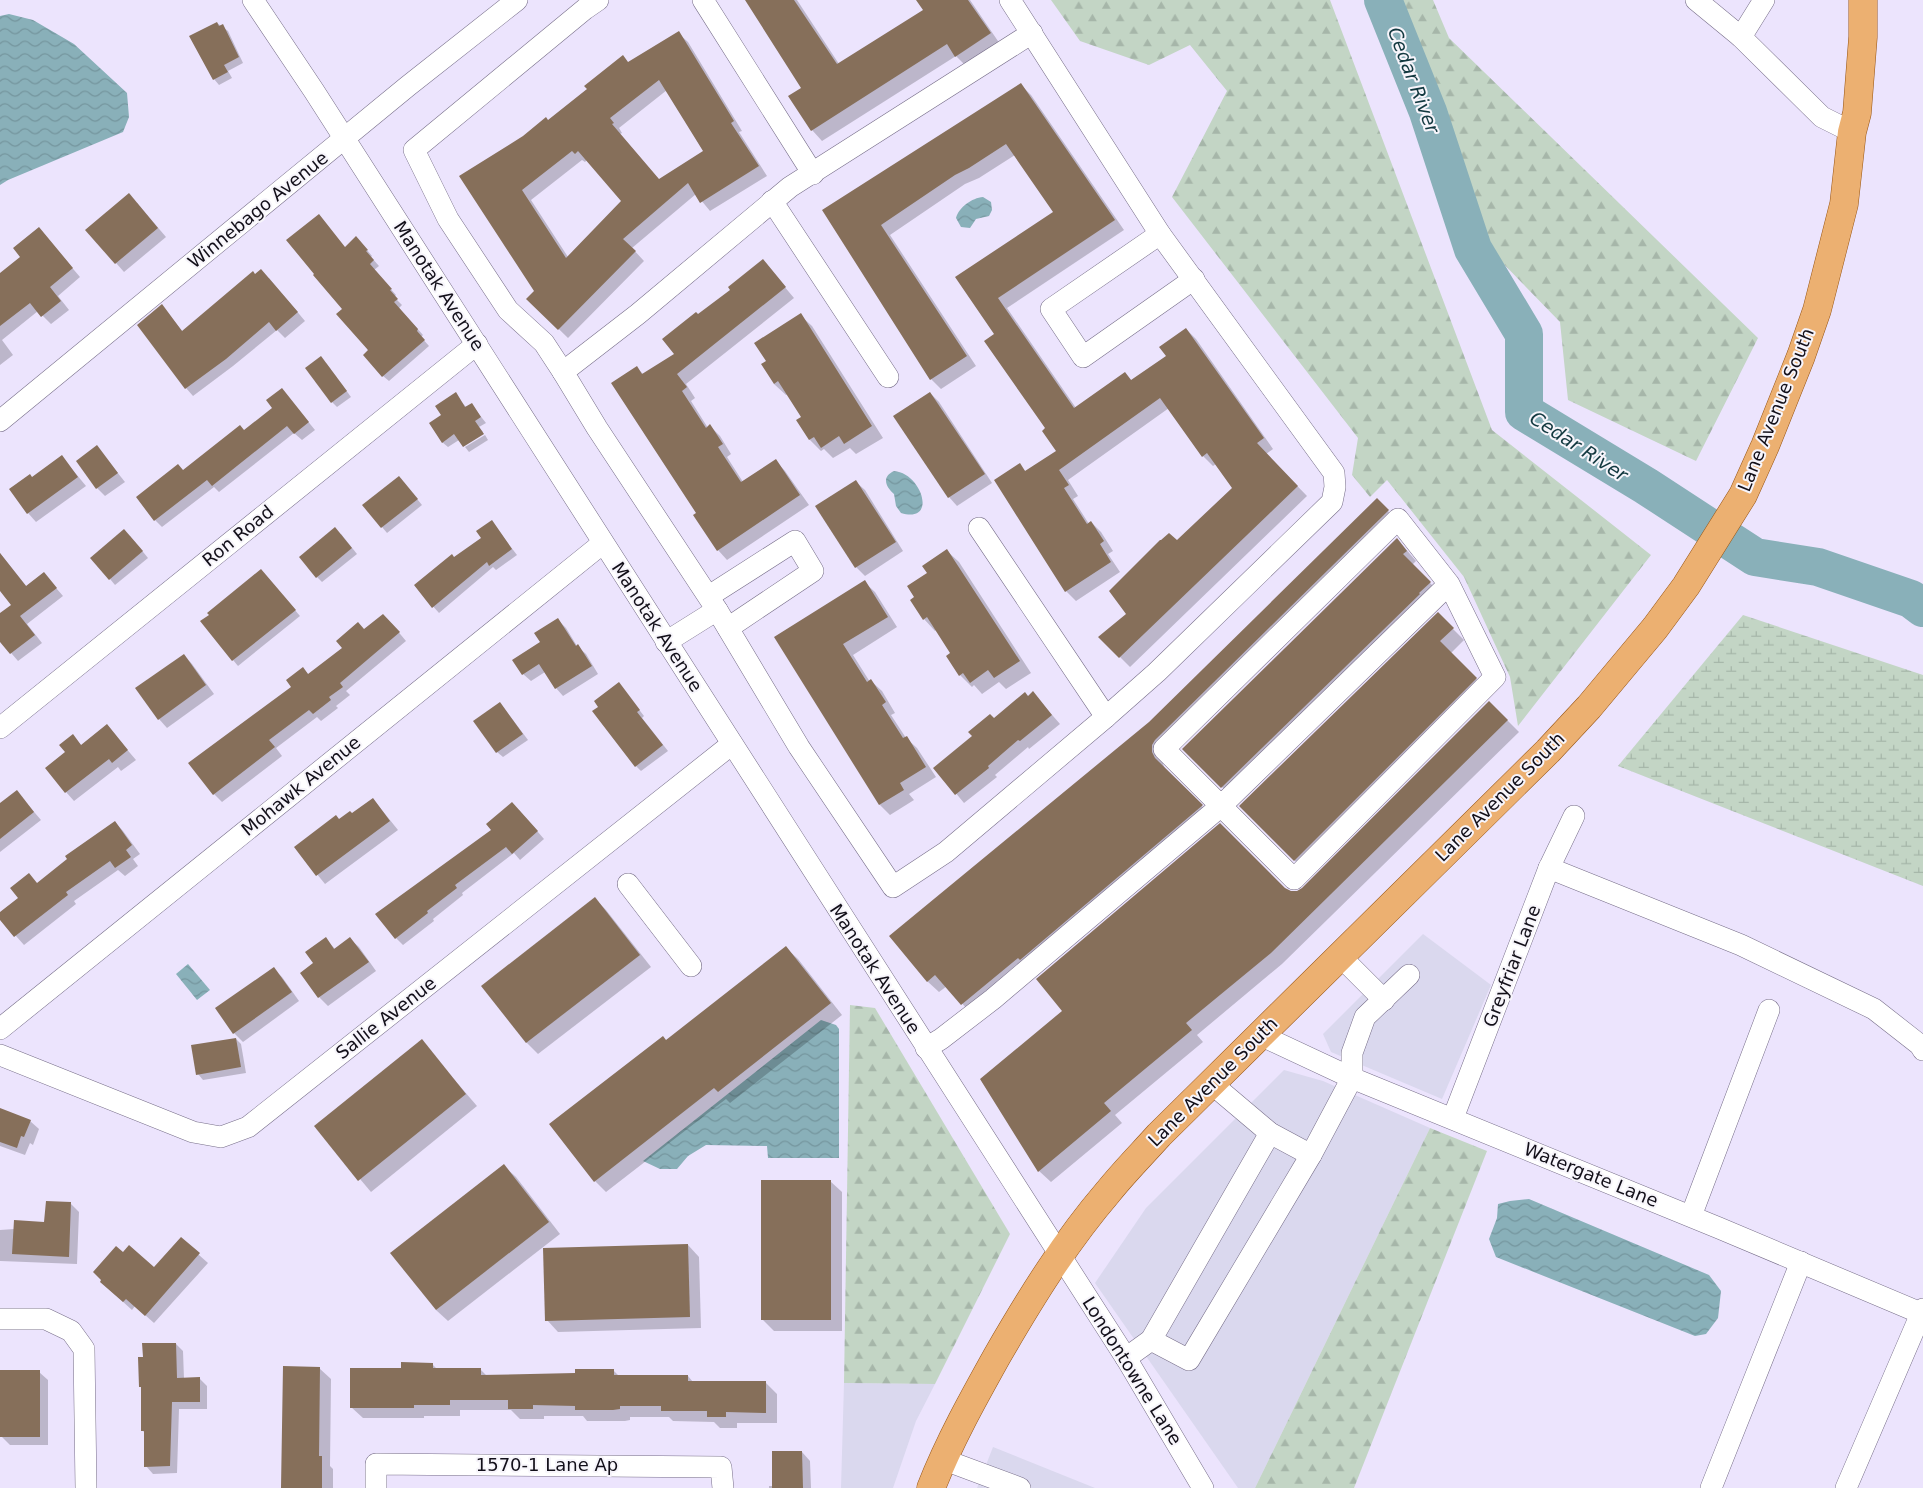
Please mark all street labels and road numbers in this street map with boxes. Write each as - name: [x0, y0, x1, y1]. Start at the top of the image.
- street label: Winnebago Avenue: [184, 147, 332, 272]
- street label: Manotak Avenue: [390, 217, 489, 354]
- street label: Lane Avenue South: [1733, 325, 1818, 494]
- street label: Ron Road: [198, 501, 277, 571]
- street label: Manotak Avenue: [608, 558, 707, 695]
- street label: Lane Avenue South: [1431, 728, 1569, 866]
- street label: Mohawk Avenue: [237, 731, 364, 840]
- street label: Manotak Avenue: [826, 900, 925, 1037]
- street label: Greyfriar Lane: [1479, 902, 1544, 1030]
- street label: Sallie Avenue: [331, 972, 440, 1063]
- street label: Lane Avenue South: [1144, 1013, 1282, 1151]
- street label: Watergate Lane: [1521, 1138, 1661, 1211]
- street label: Londontowne Lane: [1078, 1293, 1187, 1449]
- street label: 1570-1 Lane Ap: [476, 1454, 618, 1475]

